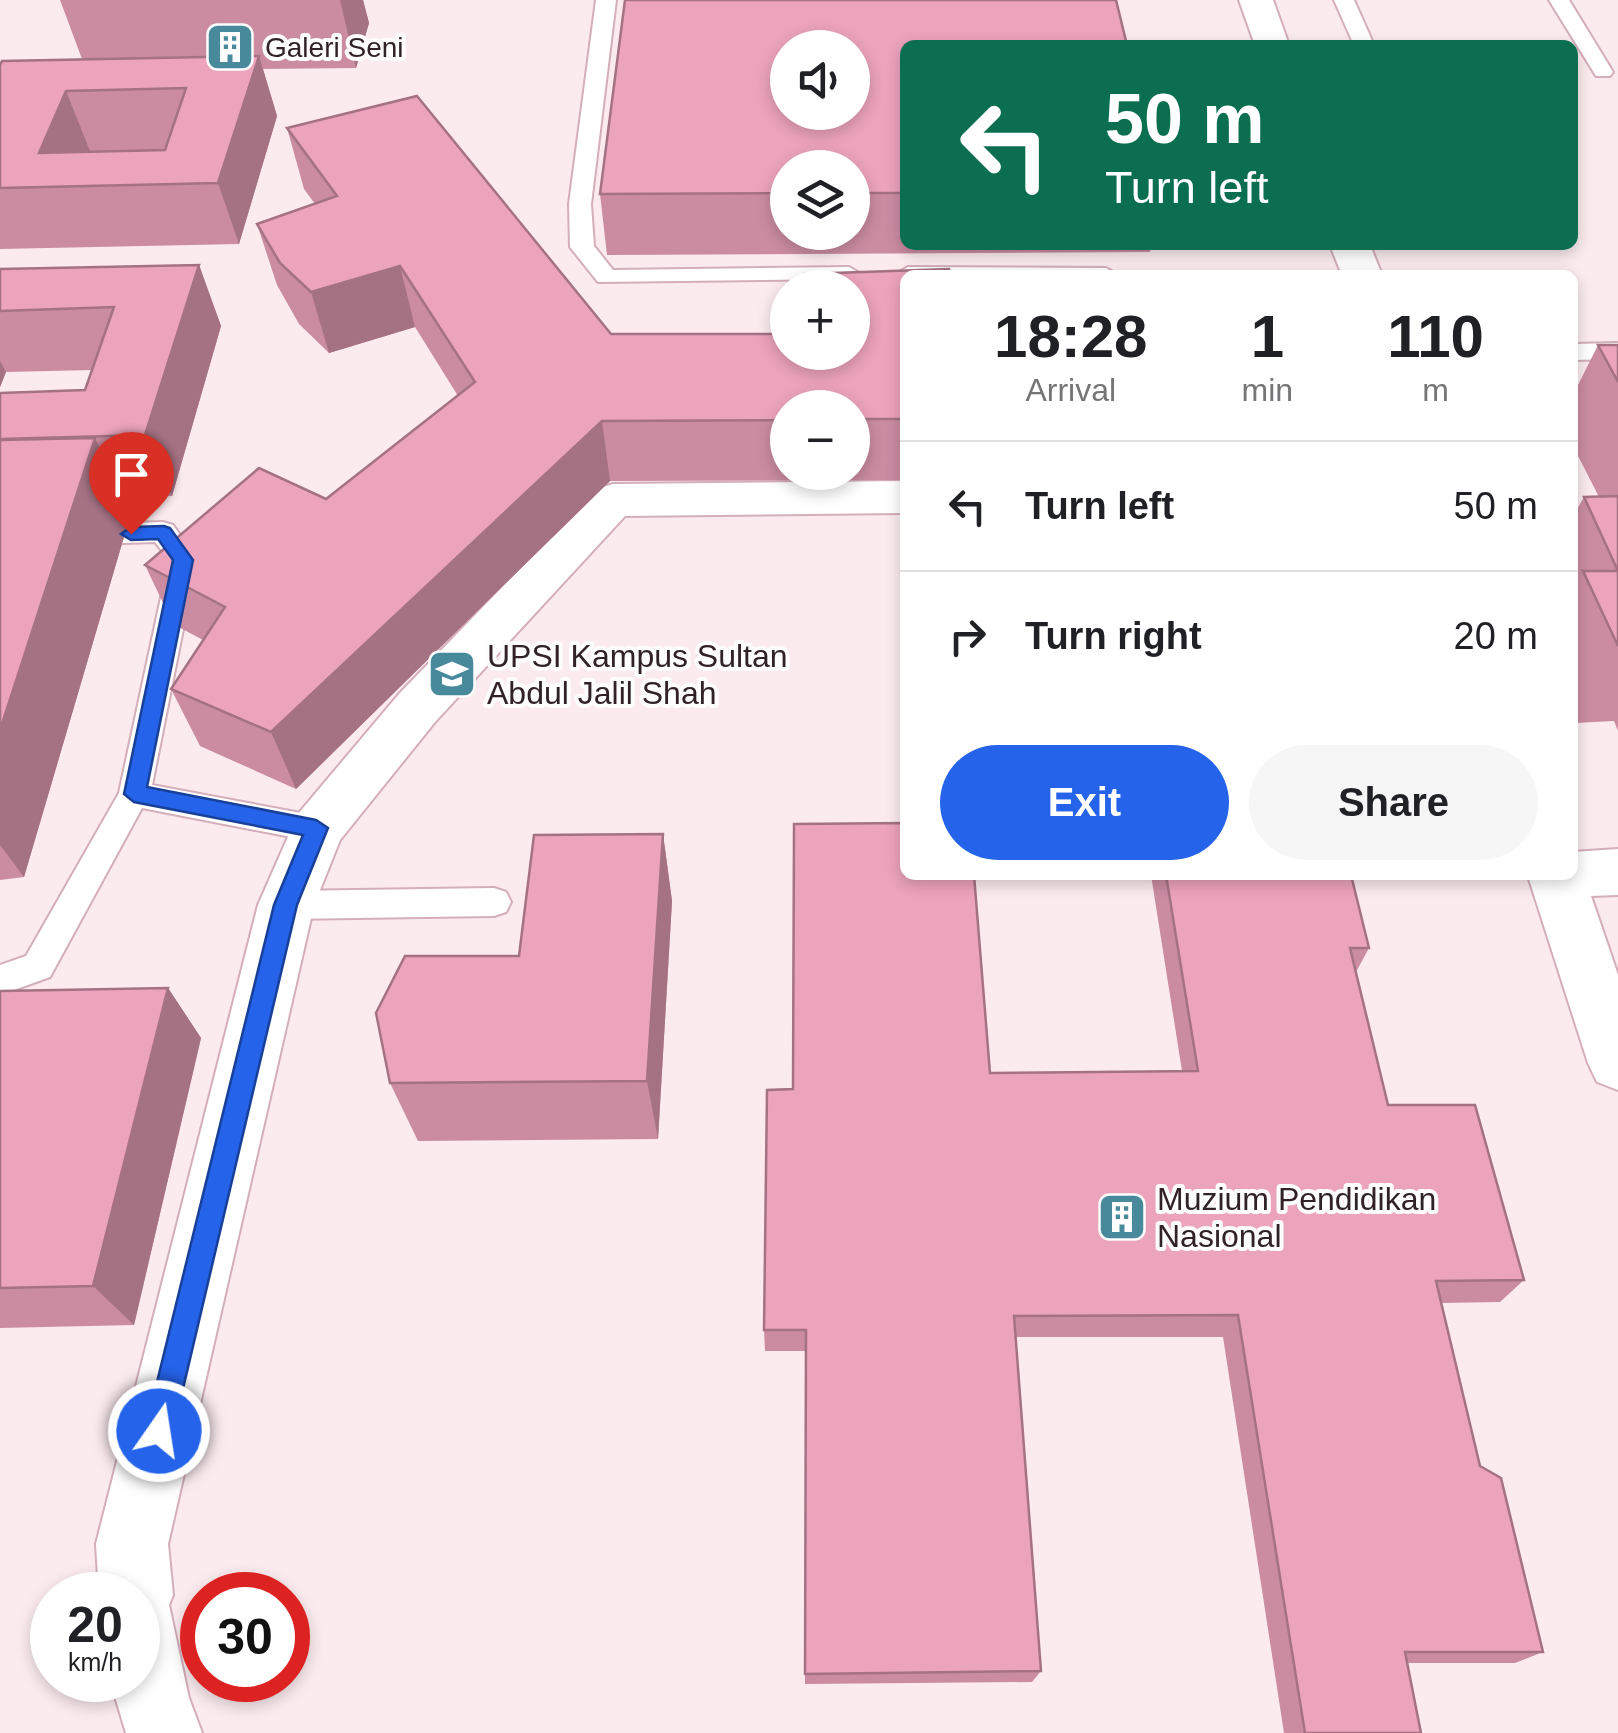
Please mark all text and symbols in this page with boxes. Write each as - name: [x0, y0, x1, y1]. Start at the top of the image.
- building icon: Galeri Seni: [204, 21, 256, 73]
- map controls: [770, 30, 870, 490]
- button: sound: [770, 30, 870, 130]
- place label: Galeri Seni: [265, 32, 404, 63]
- icon: left: [940, 80, 1070, 210]
- text: 50 m: [1105, 80, 1265, 158]
- button: layers: [770, 150, 870, 250]
- text: Turn left: [1105, 162, 1268, 213]
- button: +: [770, 270, 870, 370]
- text: 18:28: [994, 303, 1148, 370]
- text: 1: [1251, 303, 1284, 370]
- text: 110: [1387, 303, 1484, 370]
- text: Arrival: [1025, 372, 1116, 408]
- text: min: [1242, 372, 1293, 408]
- text: m: [1422, 372, 1449, 408]
- button: −: [770, 390, 870, 490]
- pin: [89, 432, 174, 535]
- icon: arrive: [104, 447, 159, 502]
- icon: left: [940, 479, 995, 534]
- text: Turn left: [1025, 485, 1174, 527]
- text: 50 m: [1454, 485, 1538, 527]
- icon: right: [940, 609, 995, 664]
- text: Turn right: [1025, 615, 1202, 657]
- text: 20 m: [1454, 615, 1538, 657]
- place label: UPSI Kampus Sultan Abdul Jalil Shah: [487, 638, 788, 711]
- school or university icon: UPSI Kampus Sultan Abdul Jalil Shah: [426, 648, 478, 700]
- button: Exit: [940, 745, 1229, 860]
- button: Share: [1249, 745, 1538, 860]
- place label: Muzium Pendidikan Nasional: [1157, 1181, 1436, 1254]
- building icon: Muzium Pendidikan Nasional: [1096, 1191, 1148, 1243]
- position arrow: [107, 1379, 211, 1483]
- speed limit sign: 30: [180, 1572, 310, 1702]
- text: 20: [67, 1597, 123, 1653]
- text: km/h: [68, 1648, 122, 1676]

